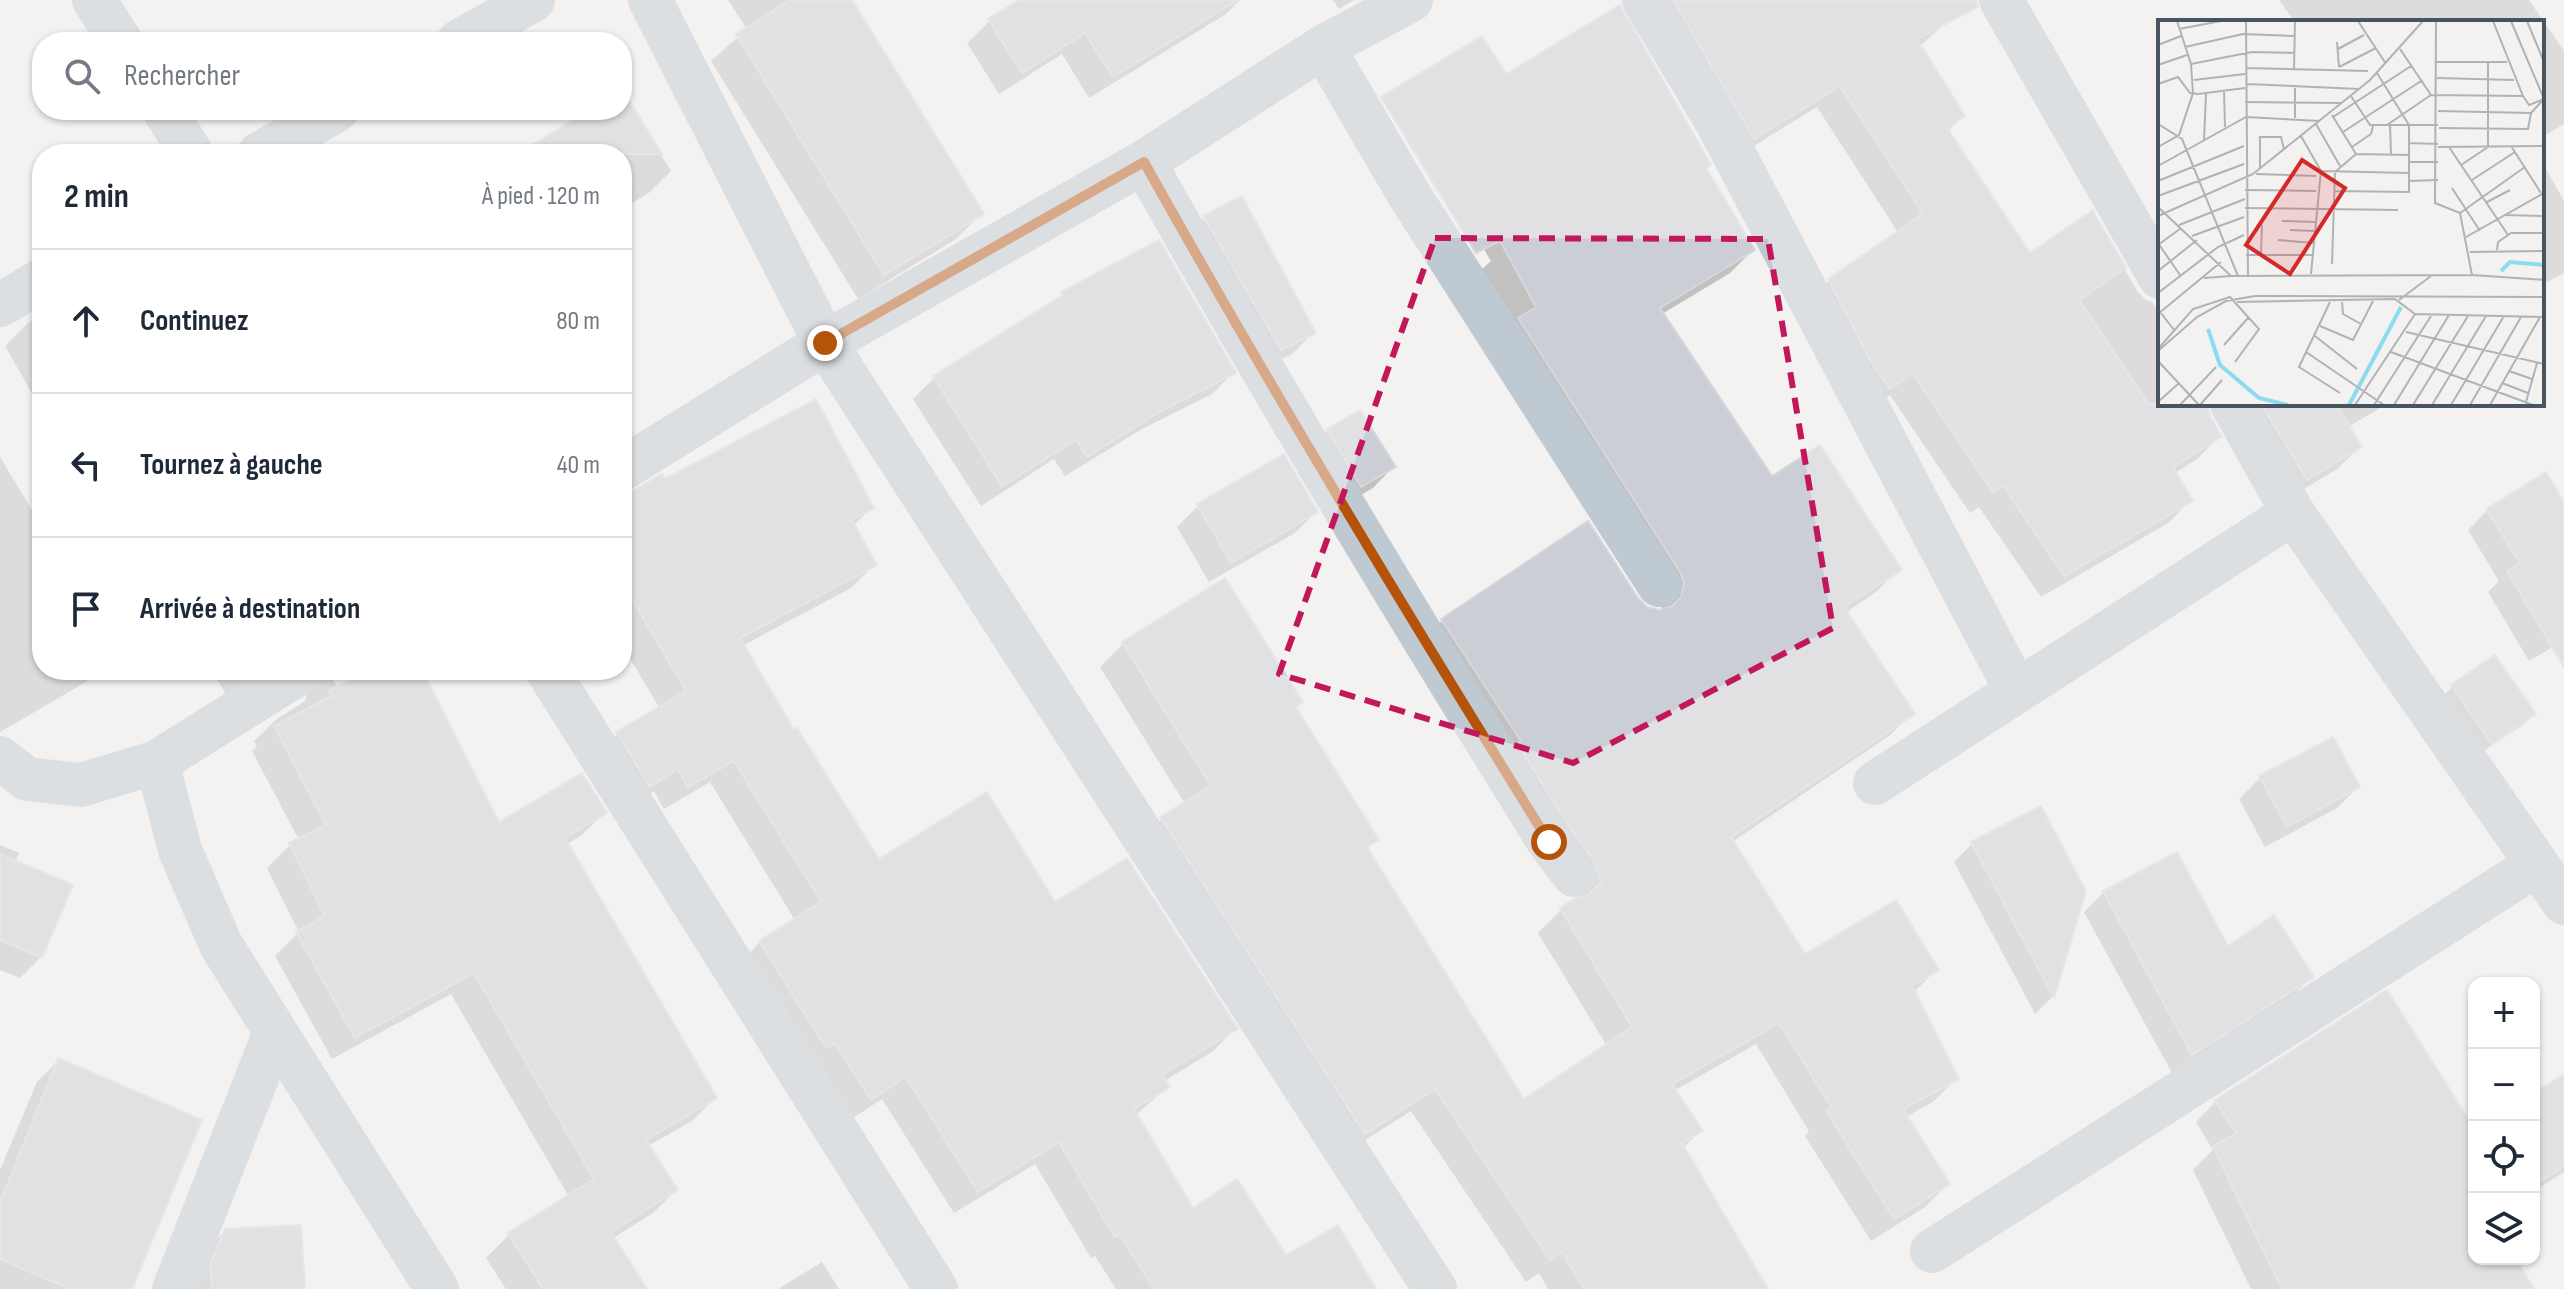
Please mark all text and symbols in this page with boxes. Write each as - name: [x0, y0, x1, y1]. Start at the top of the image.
- inset map: [2158, 20, 2544, 406]
- search box: [32, 32, 632, 120]
- icon: search: [60, 54, 104, 98]
- text: Rechercher: [124, 58, 240, 94]
- text: 2 min: [64, 176, 129, 217]
- text: À pied · 120 m: [482, 181, 600, 212]
- icon: ahead: [64, 299, 108, 343]
- text: Continuez: [140, 303, 249, 339]
- text: 80 m: [556, 306, 600, 337]
- route end: [807, 325, 843, 361]
- icon: left: [64, 443, 108, 487]
- text: Tournez à gauche: [140, 447, 323, 483]
- text: 40 m: [557, 450, 600, 481]
- icon: arrive: [64, 587, 108, 631]
- text: Arrivée à destination: [140, 591, 360, 627]
- route start: [1531, 824, 1567, 860]
- map controls: [2468, 977, 2540, 1265]
- button: +: [2468, 977, 2540, 1049]
- button: −: [2468, 1049, 2540, 1121]
- button: locate: [2468, 1121, 2540, 1193]
- button: layers: [2468, 1193, 2540, 1265]

